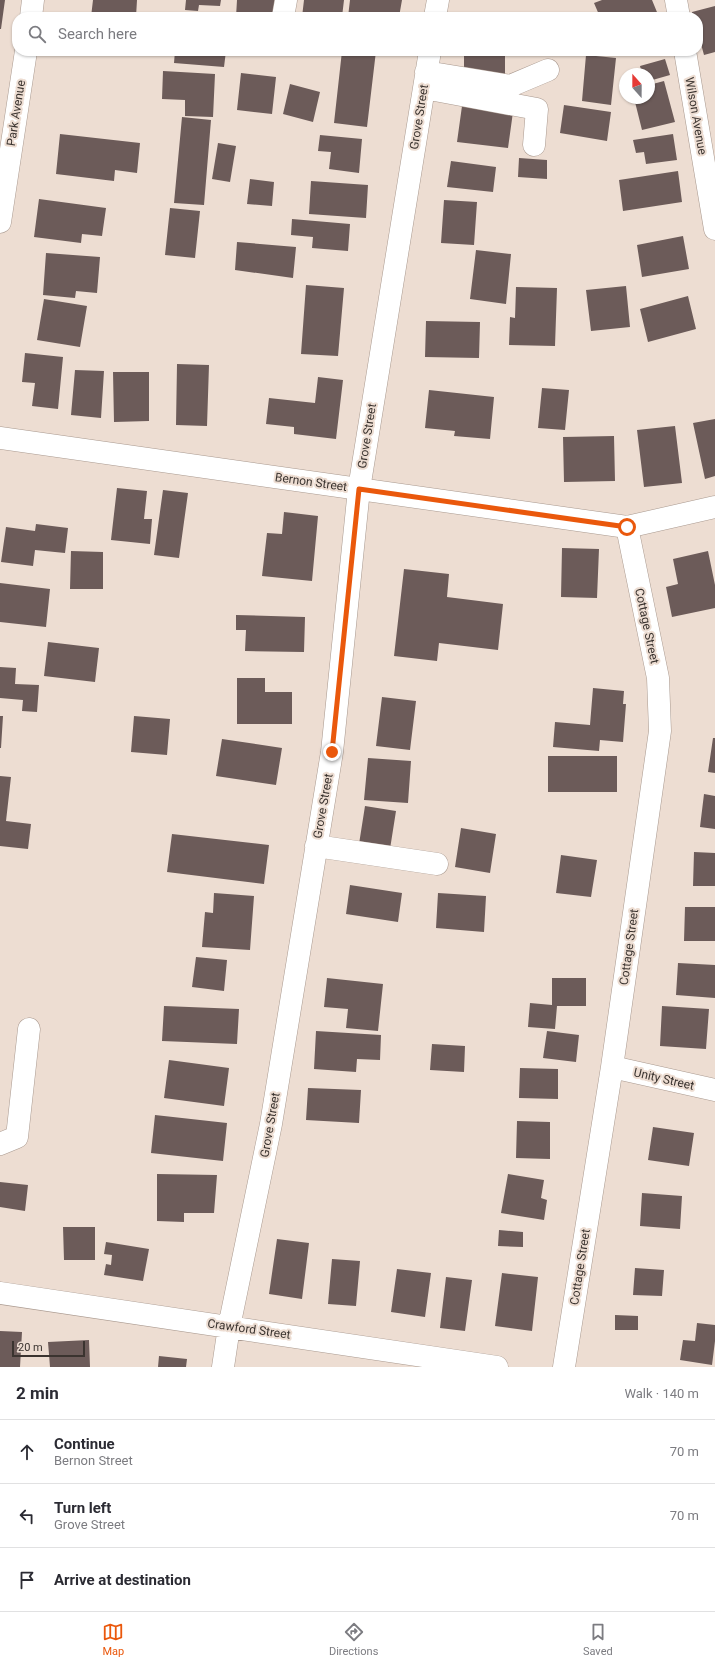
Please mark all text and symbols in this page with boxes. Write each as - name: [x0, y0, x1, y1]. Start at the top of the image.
- search box: [12, 12, 703, 56]
- icon: search: [26, 23, 48, 45]
- text: Search here: [58, 25, 137, 43]
- north arrow: [619, 68, 655, 104]
- street label: Wilson Avenue: [682, 76, 710, 156]
- street label: Park Avenue: [4, 79, 28, 147]
- street label: Grove Street: [407, 83, 431, 151]
- street label: Grove Street: [355, 402, 379, 470]
- street label: Bernon Street: [274, 470, 348, 494]
- route start: [618, 518, 636, 536]
- street label: Cottage Street: [632, 587, 662, 665]
- route end: [323, 743, 341, 761]
- street label: Grove Street: [310, 772, 336, 840]
- street label: Cottage Street: [617, 908, 641, 986]
- street label: Unity Street: [632, 1065, 696, 1093]
- street label: Grove Street: [257, 1091, 283, 1159]
- street label: Cottage Street: [567, 1228, 593, 1306]
- street label: Crawford Street: [207, 1316, 291, 1342]
- scale bar: [12, 1339, 85, 1358]
- text: 20 m: [18, 1341, 43, 1354]
- text: 2 min: [16, 1383, 59, 1403]
- text: Walk · 140 m: [624, 1386, 699, 1401]
- text: Continue: [54, 1435, 115, 1453]
- icon: ahead: [16, 1441, 38, 1463]
- text: 70 m: [670, 1444, 699, 1459]
- text: Bernon Street: [54, 1453, 133, 1468]
- text: Turn left: [54, 1499, 111, 1517]
- icon: left: [16, 1505, 38, 1527]
- text: 70 m: [670, 1508, 699, 1523]
- text: Grove Street: [54, 1517, 125, 1532]
- icon: arrive: [16, 1569, 38, 1591]
- text: Arrive at destination: [54, 1571, 191, 1589]
- tab: Map: [102, 1621, 124, 1658]
- tab: Directions: [329, 1621, 378, 1658]
- tab: Saved: [583, 1621, 613, 1658]

